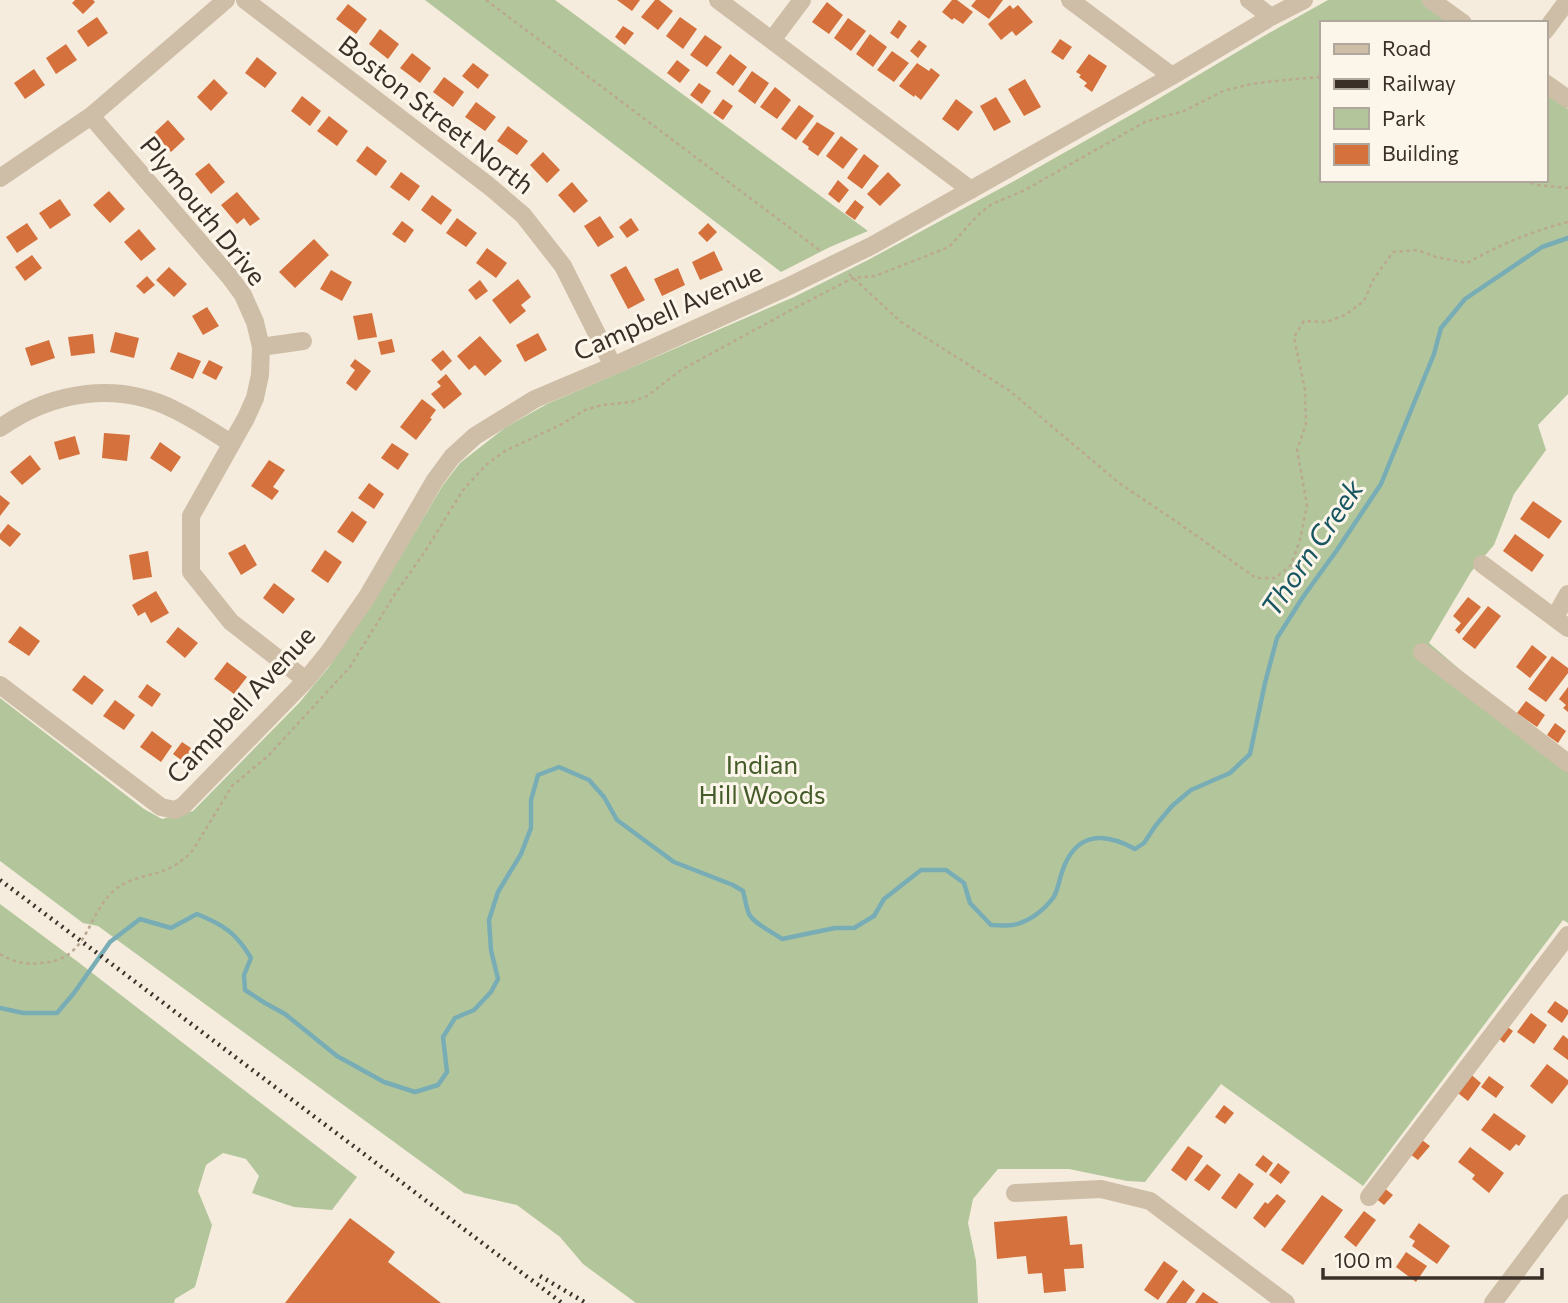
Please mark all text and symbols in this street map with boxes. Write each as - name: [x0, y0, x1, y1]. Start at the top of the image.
- legend: [1320, 21, 1547, 182]
- street label: Boston Street North: [333, 28, 541, 200]
- text: Road: [1382, 35, 1431, 60]
- text: Railway: [1382, 70, 1456, 95]
- text: Park: [1382, 105, 1426, 130]
- street label: Plymouth Drive: [135, 129, 274, 291]
- text: Building: [1382, 140, 1459, 165]
- street label: Campbell Avenue: [568, 255, 767, 366]
- water label: Thorn Creek: [1253, 472, 1370, 622]
- street label: Campbell Avenue: [159, 619, 321, 789]
- park label: Indian Hill Woods: [699, 748, 825, 809]
- scale bar: [1323, 1236, 1542, 1280]
- text: 100 m: [1334, 1247, 1393, 1272]

